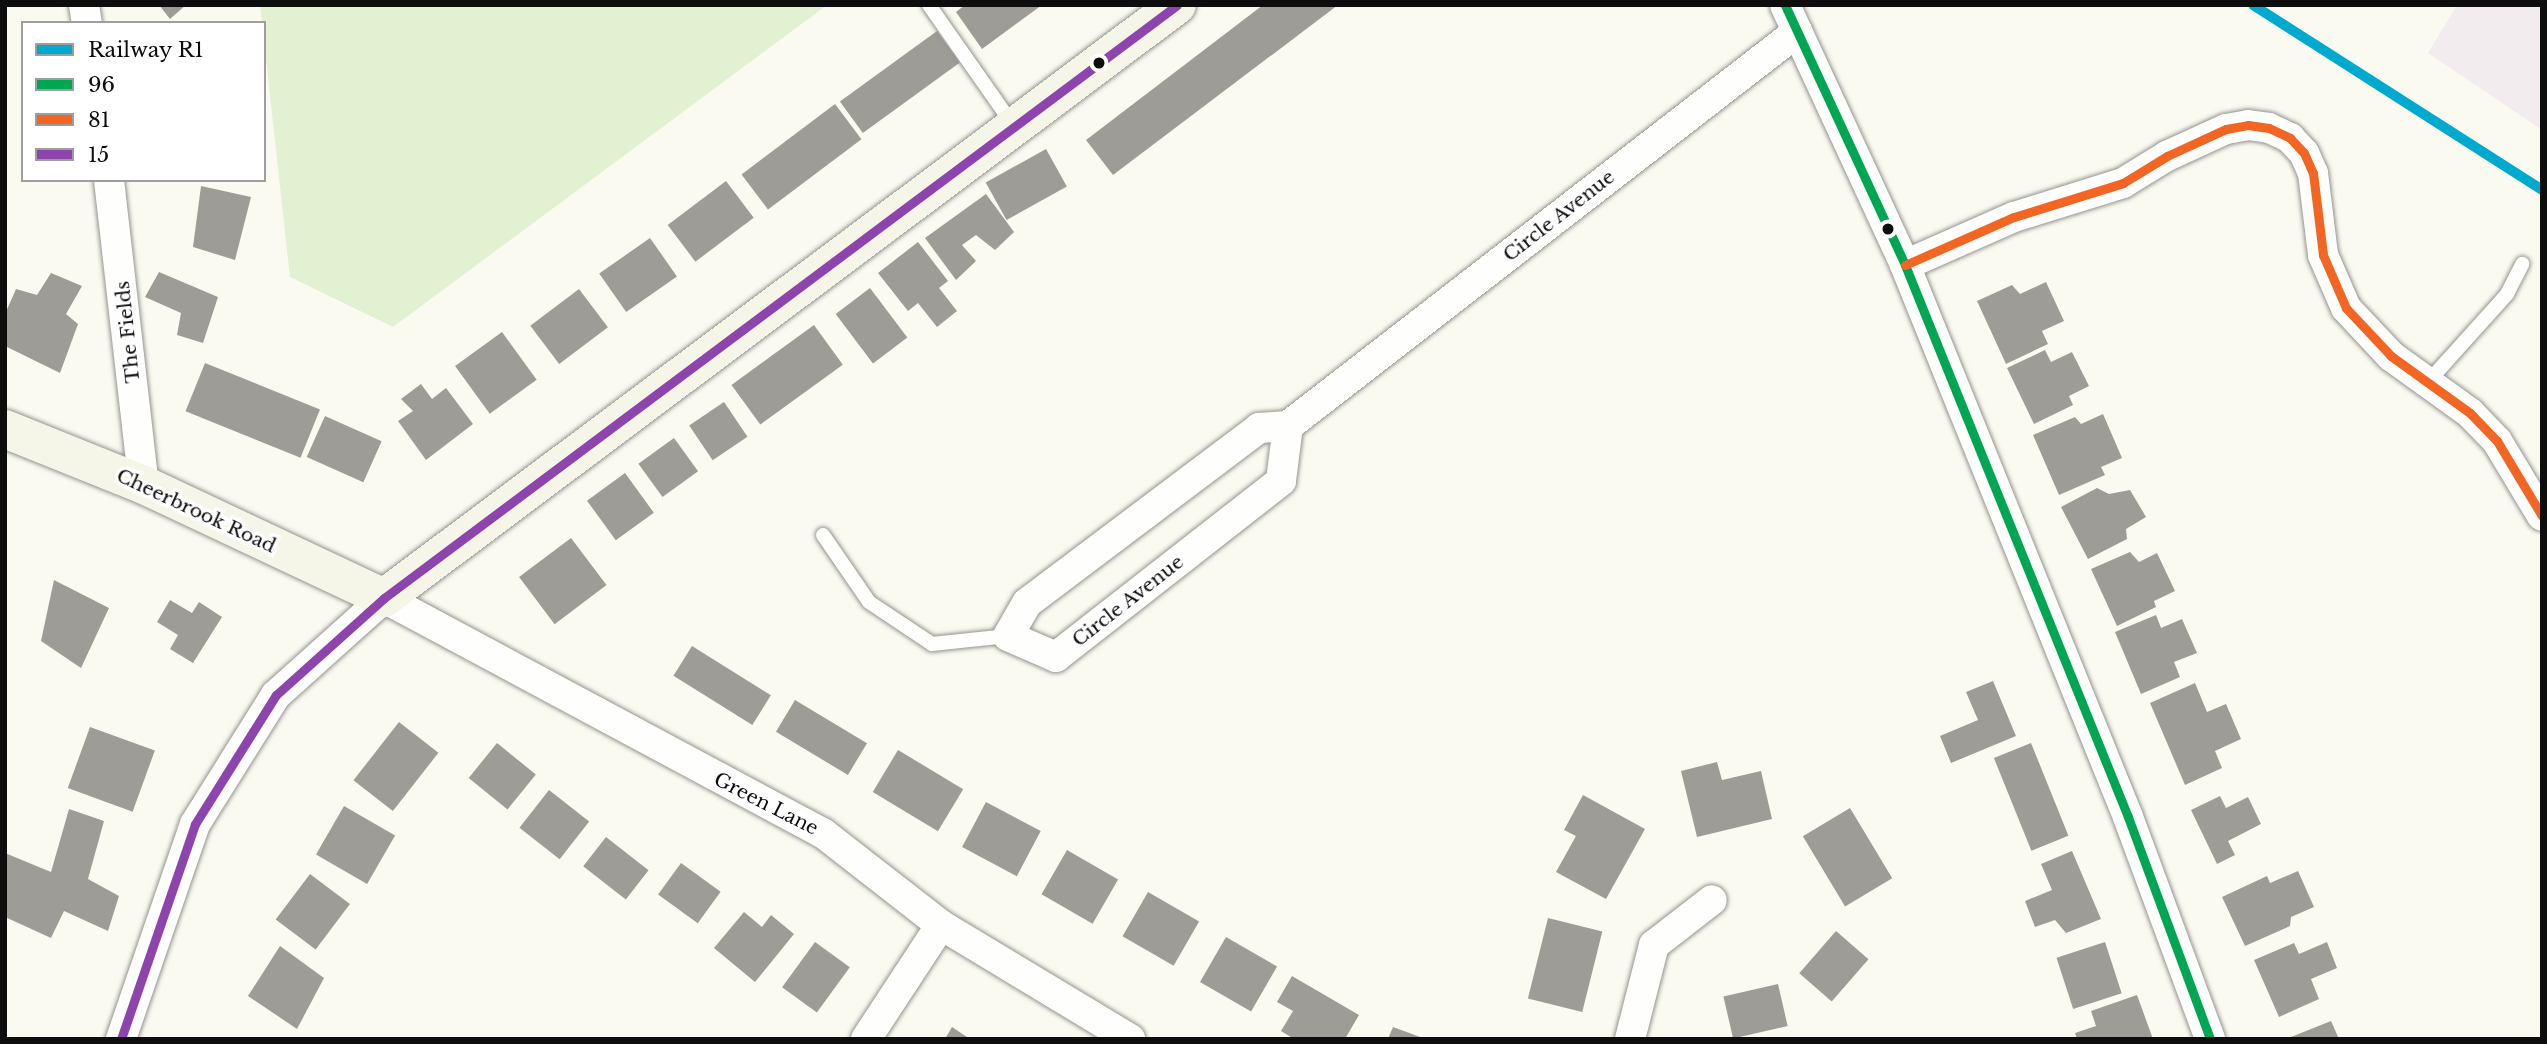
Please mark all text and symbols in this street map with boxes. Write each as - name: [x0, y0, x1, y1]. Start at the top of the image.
- legend: [21, 21, 266, 182]
- text: Railway R1: [88, 37, 204, 63]
- unlabelled marker: [1092, 56, 1106, 70]
- text: 96: [88, 72, 115, 98]
- text: 81: [88, 107, 110, 133]
- text: 15: [88, 142, 109, 168]
- street label: Circle Avenue: [1499, 165, 1619, 267]
- unlabelled marker: [1881, 222, 1895, 236]
- street label: The Fields: [111, 280, 145, 384]
- street label: Cheerbrook Road: [113, 464, 279, 558]
- street label: Circle Avenue: [1068, 550, 1188, 652]
- street label: Green Lane: [710, 768, 822, 840]

